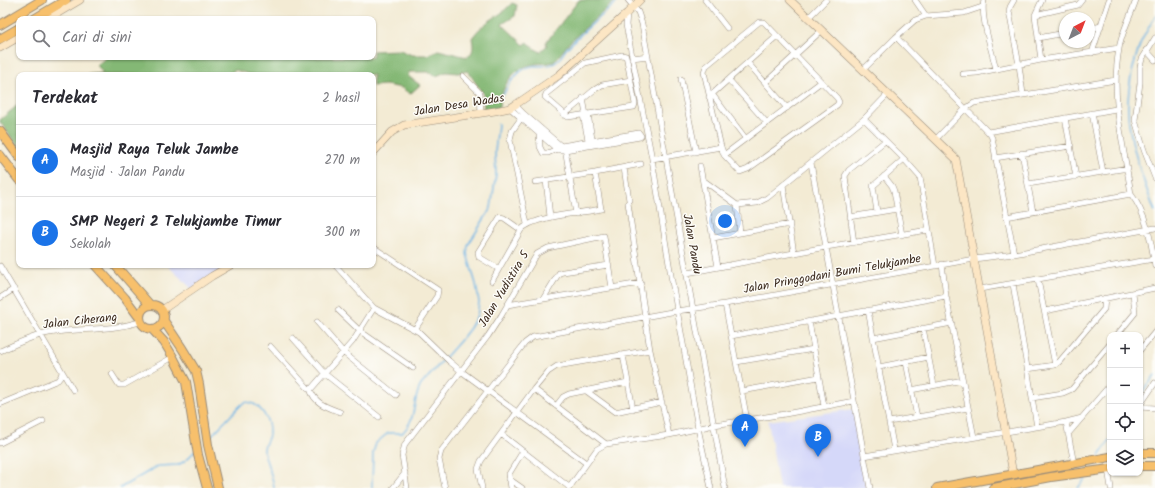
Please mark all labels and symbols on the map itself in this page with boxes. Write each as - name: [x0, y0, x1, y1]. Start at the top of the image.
- north arrow: [1059, 12, 1095, 48]
- street label: Jalan Desa Wadas: [412, 88, 506, 122]
- your location: [715, 211, 735, 231]
- street label: Jalan Pandu: [677, 212, 707, 276]
- street label: Jalan Yudistira 5: [474, 246, 535, 331]
- street label: Jalan Pringgodani Bumi Telukjambe: [742, 249, 923, 299]
- street label: Jalan Ciherang: [42, 308, 118, 334]
- pin: A: [732, 414, 758, 447]
- pin: B: [805, 424, 831, 457]

